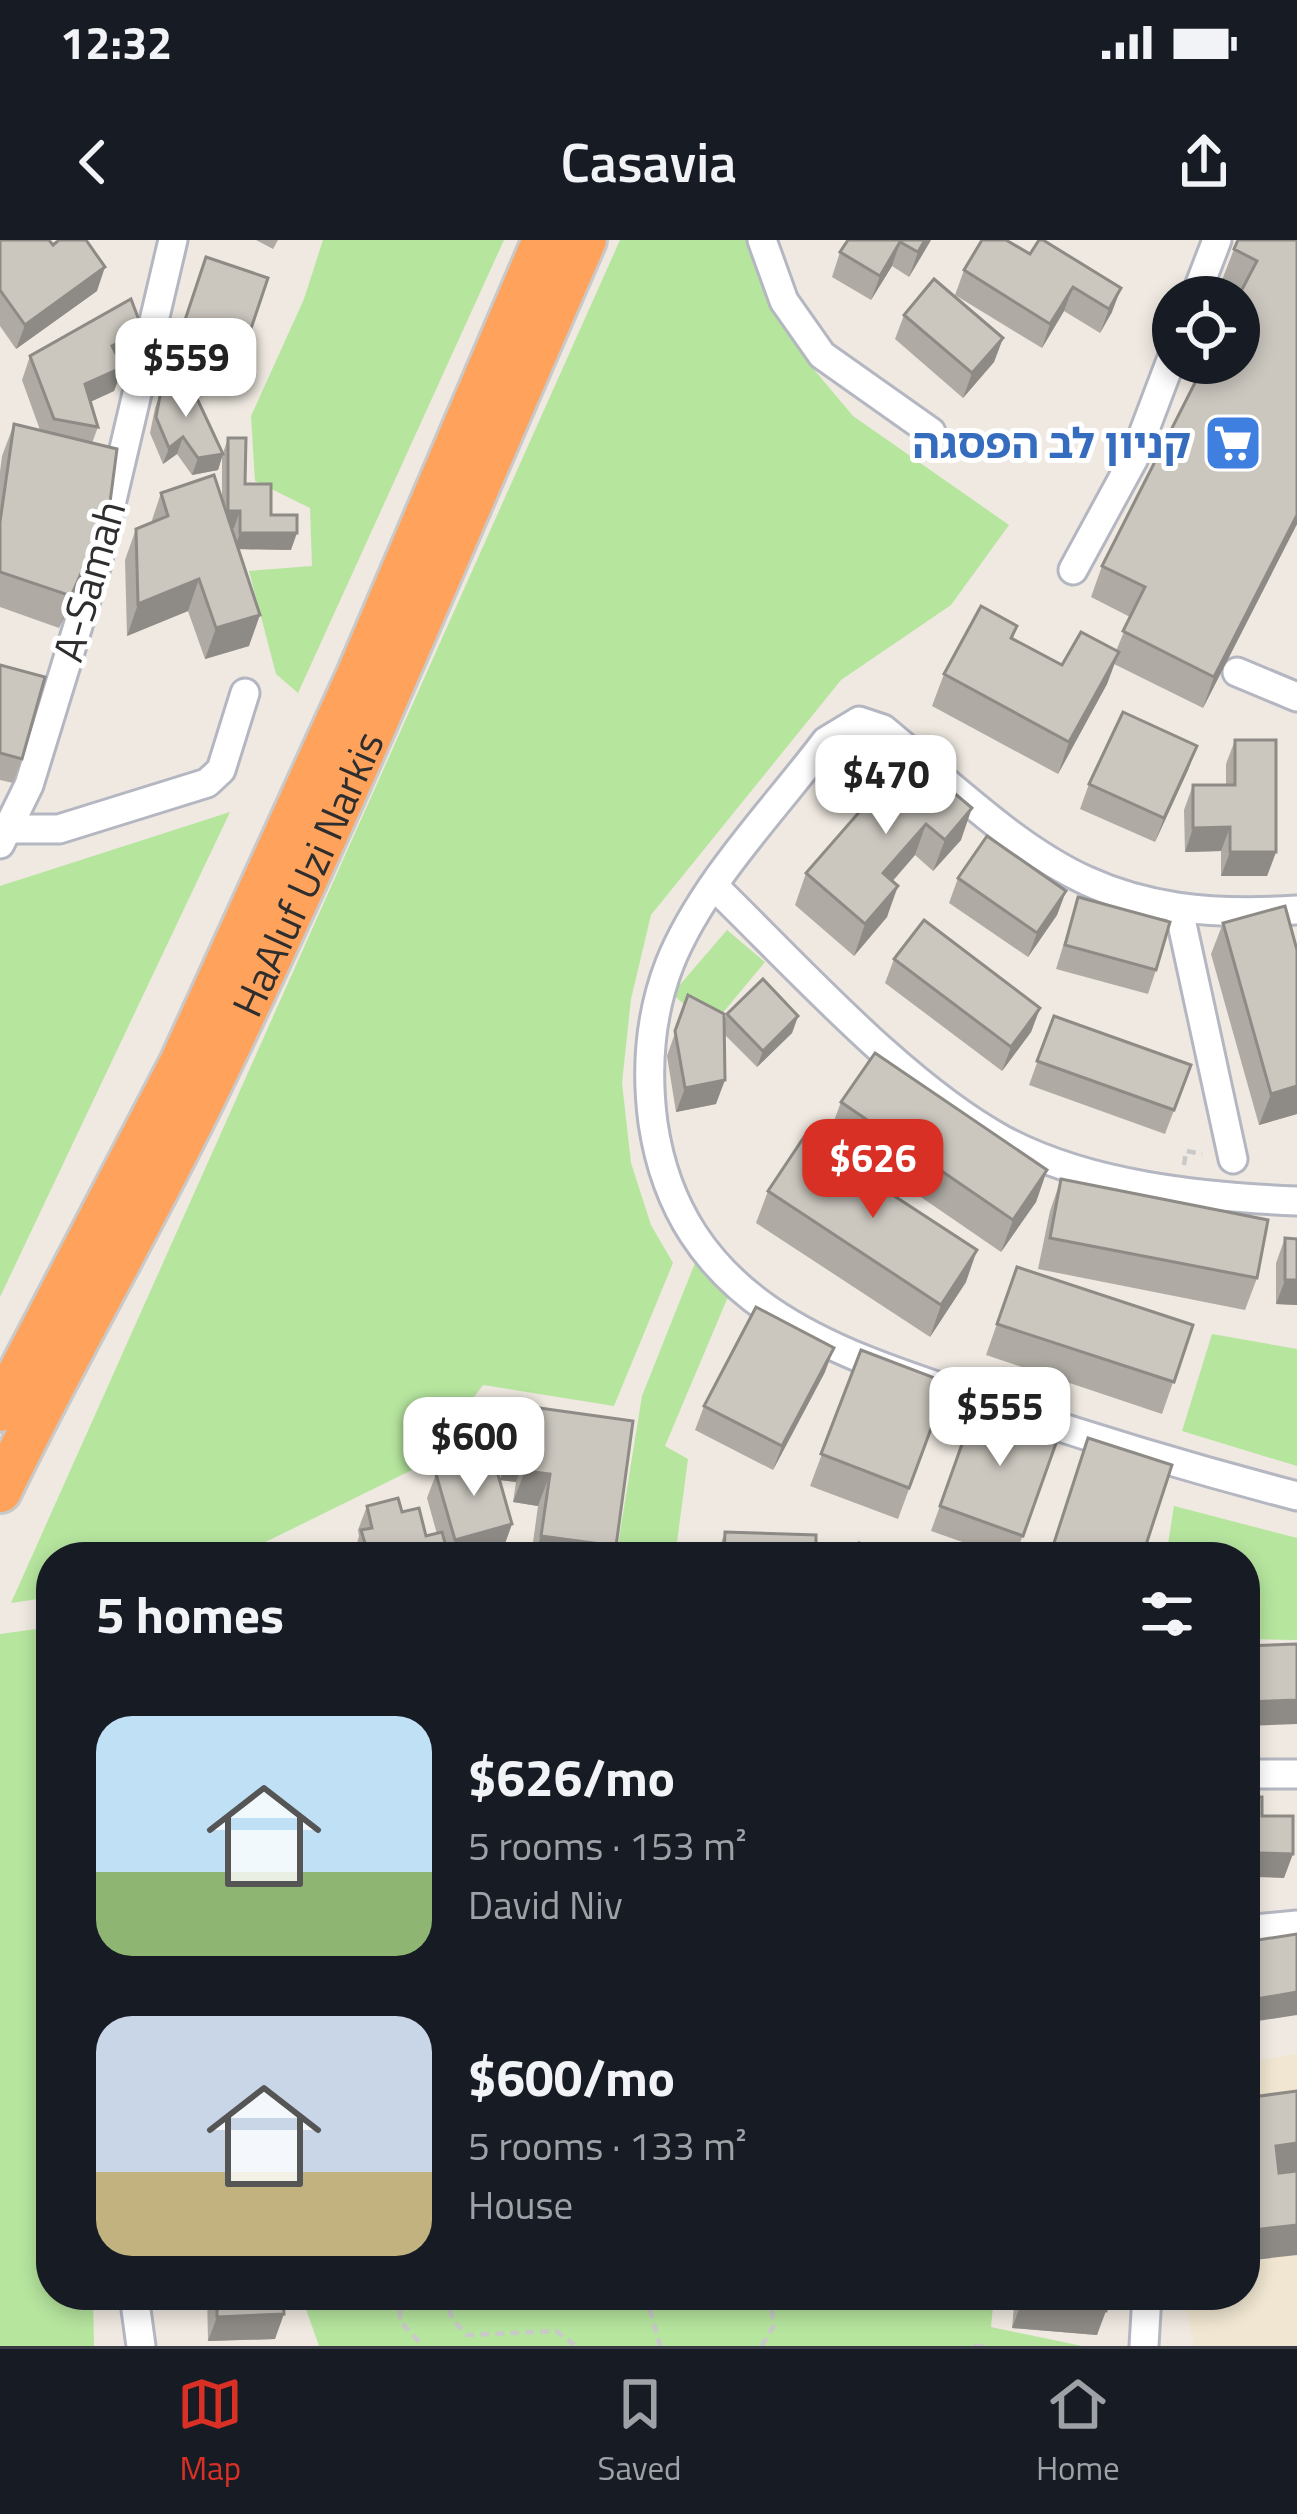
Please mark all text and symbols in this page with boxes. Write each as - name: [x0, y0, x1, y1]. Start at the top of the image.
- text: 12:32: [60, 8, 172, 76]
- text: Casavia: [560, 121, 737, 203]
- icon: back: [60, 129, 126, 195]
- icon: share: [1171, 129, 1237, 195]
- map controls: [1152, 276, 1260, 384]
- button: locate: [1152, 276, 1260, 384]
- pin: $559: [115, 318, 257, 420]
- text: $559: [142, 327, 230, 386]
- place label: קניון לב הפסגה: [912, 410, 1191, 474]
- supermarket icon: קניון לב הפסגה: [1202, 412, 1264, 474]
- street label: A-Samah: [35, 493, 141, 669]
- street label: HaAluf Uzi Narkis: [214, 721, 400, 1027]
- pin: $470: [815, 735, 957, 837]
- text: $470: [842, 744, 930, 803]
- pin: $626: [802, 1119, 944, 1221]
- text: $626: [829, 1128, 917, 1187]
- pin: $555: [929, 1367, 1071, 1469]
- text: $555: [956, 1376, 1044, 1435]
- pin: $600: [403, 1397, 545, 1499]
- text: $600: [430, 1406, 518, 1465]
- text: 5 homes: [96, 1575, 284, 1653]
- icon: filters: [1134, 1581, 1200, 1647]
- text: $626/mo: [468, 1738, 675, 1816]
- icon: home: [192, 1764, 336, 1908]
- text: 5 rooms · 153 m²: [468, 1816, 747, 1875]
- text: David Niv: [468, 1875, 623, 1934]
- text: $600/mo: [468, 2038, 675, 2116]
- icon: home: [192, 2064, 336, 2208]
- text: 5 rooms · 133 m²: [468, 2116, 747, 2175]
- text: House: [468, 2175, 573, 2234]
- tab: Map: [177, 2371, 243, 2493]
- tab: Saved: [598, 2371, 682, 2493]
- tab: Home: [1036, 2371, 1120, 2493]

